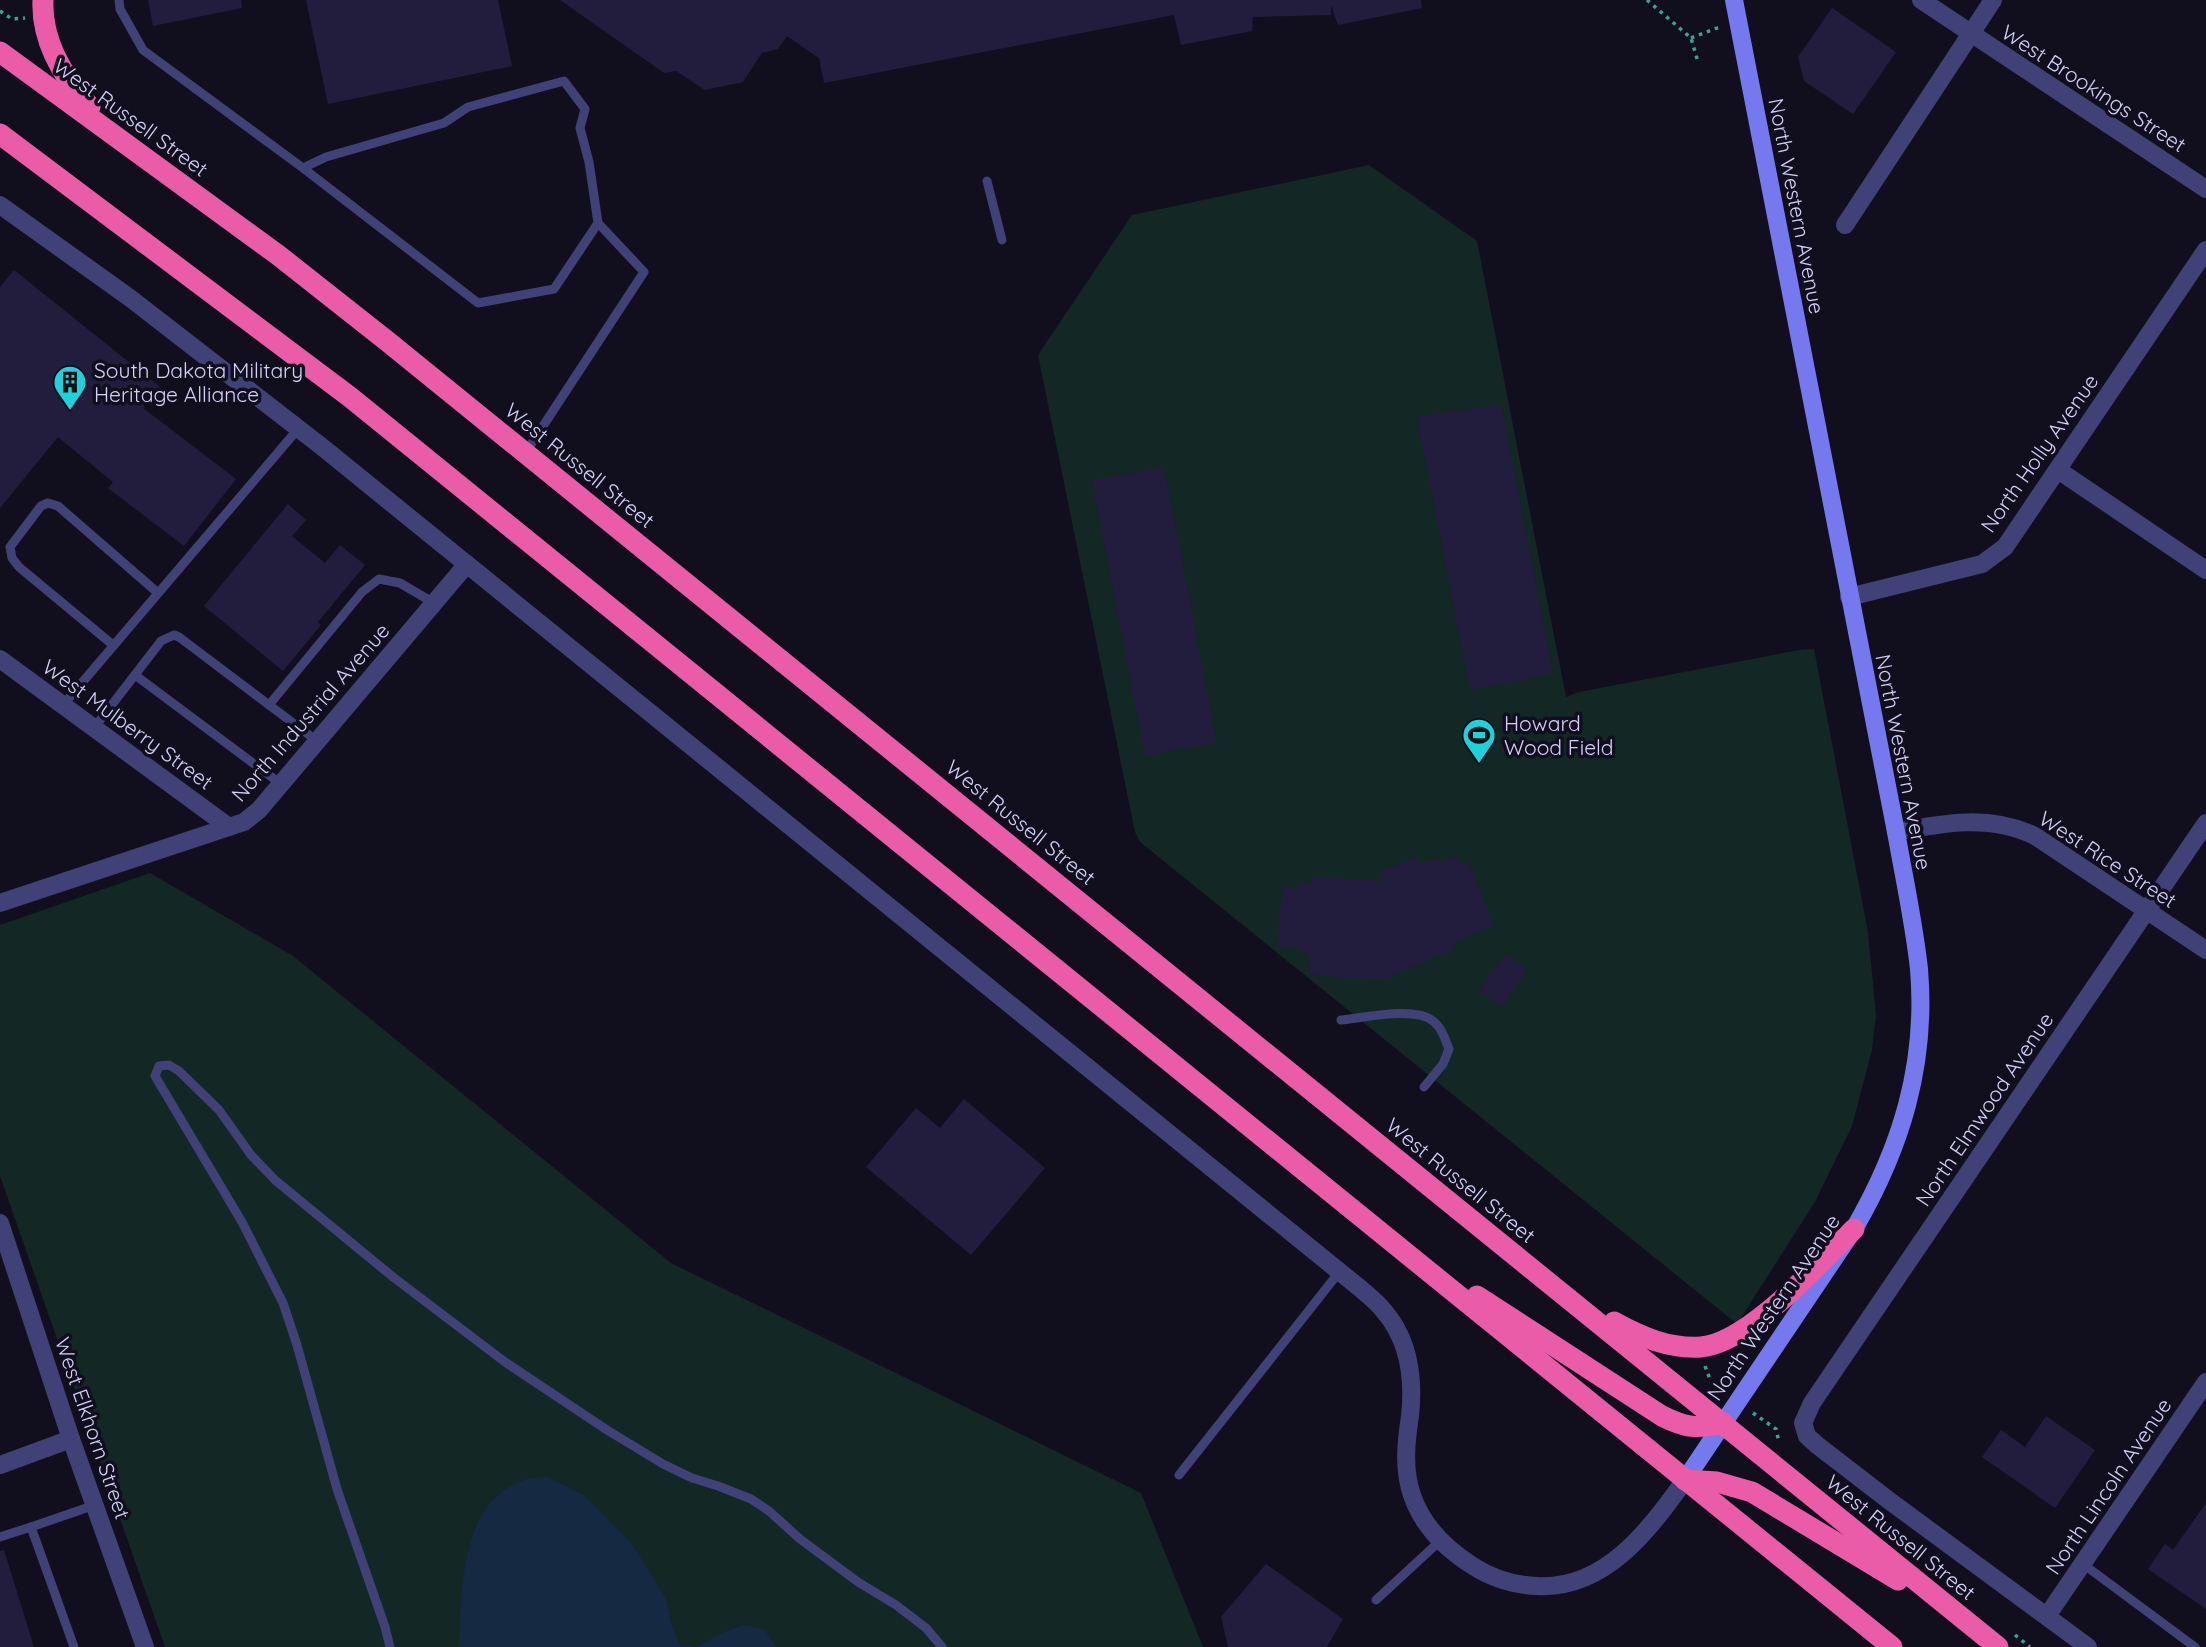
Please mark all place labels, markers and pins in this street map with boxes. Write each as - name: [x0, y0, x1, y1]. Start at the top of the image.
- place label: South Dakota Military Heritage Alliance: [94, 357, 303, 407]
- building icon: South Dakota Military Heritage Alliance: [51, 363, 89, 412]
- place label: Howard Wood Field: [1504, 710, 1613, 760]
- sports icon: Howard Wood Field: [1460, 716, 1498, 765]

